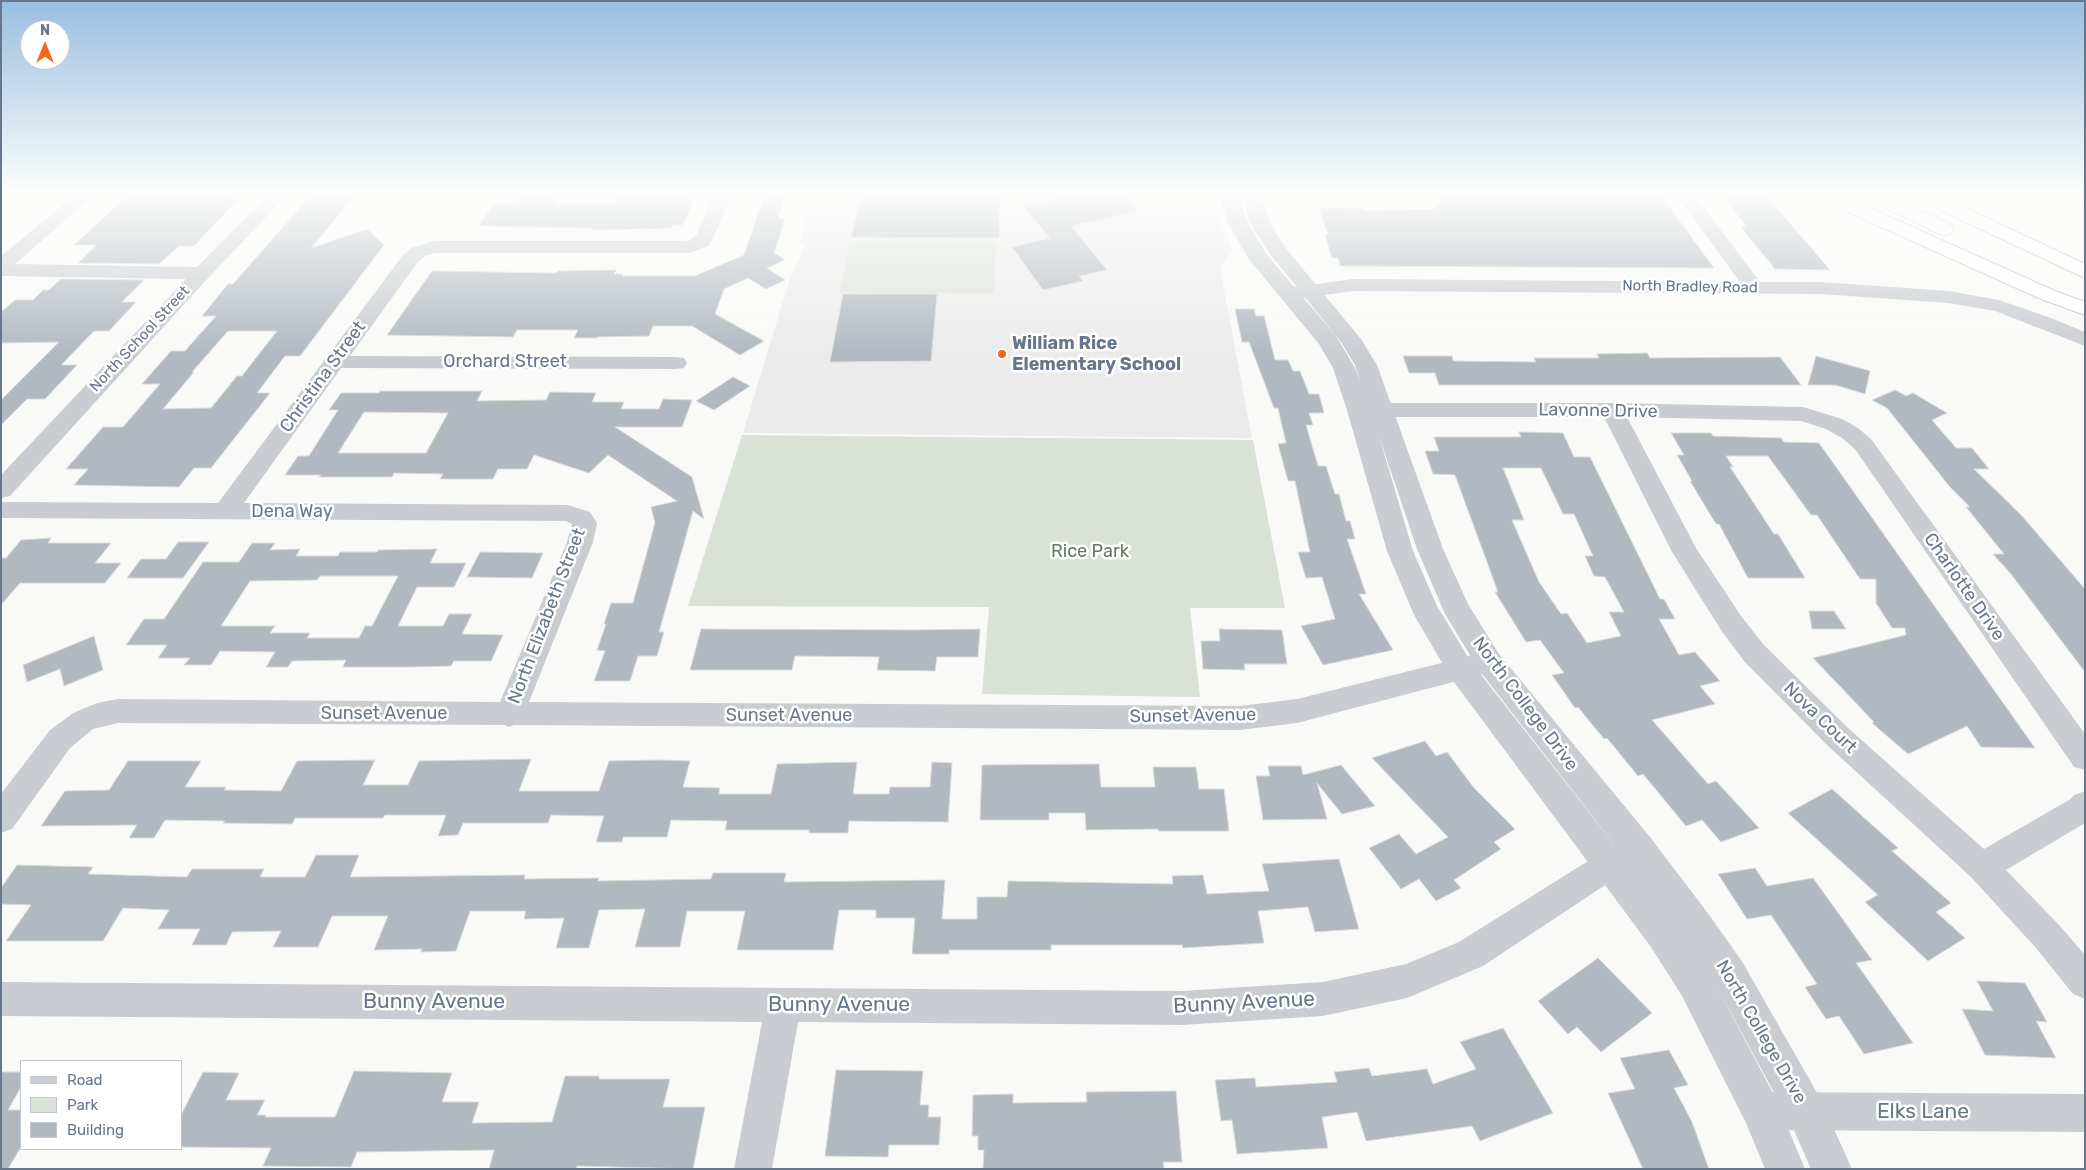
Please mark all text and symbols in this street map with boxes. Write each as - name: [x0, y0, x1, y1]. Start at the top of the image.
- north arrow: [20, 20, 70, 70]
- text: N: [40, 22, 50, 39]
- street label: North Bradley Road: [1622, 277, 1758, 297]
- street label: North School Street: [86, 282, 194, 396]
- street label: Christina Street: [275, 317, 371, 437]
- place label: William Rice Elementary School: [1012, 333, 1181, 376]
- marker: William Rice Elementary School: [996, 348, 1008, 360]
- street label: Orchard Street: [443, 351, 567, 373]
- street label: Lavonne Drive: [1538, 399, 1658, 423]
- street label: Dena Way: [251, 501, 333, 523]
- street label: North Elizabeth Street: [504, 525, 590, 707]
- street label: Charlotte Drive: [1919, 529, 2009, 645]
- park label: Rice Park: [1051, 541, 1129, 563]
- street label: North College Drive: [1468, 633, 1582, 775]
- street label: Nova Court: [1779, 678, 1861, 758]
- street label: Sunset Avenue: [321, 703, 447, 725]
- street label: Sunset Avenue: [1130, 704, 1256, 728]
- street label: Sunset Avenue: [726, 705, 852, 727]
- street label: North College Drive: [1711, 957, 1811, 1107]
- street label: Bunny Avenue: [1172, 987, 1316, 1019]
- street label: Bunny Avenue: [363, 989, 505, 1015]
- street label: Bunny Avenue: [768, 992, 910, 1018]
- legend: [20, 1060, 182, 1150]
- text: Road: [67, 1071, 103, 1089]
- text: Park: [67, 1096, 98, 1114]
- street label: Elks Lane: [1877, 1099, 1969, 1125]
- text: Building: [67, 1121, 124, 1139]

